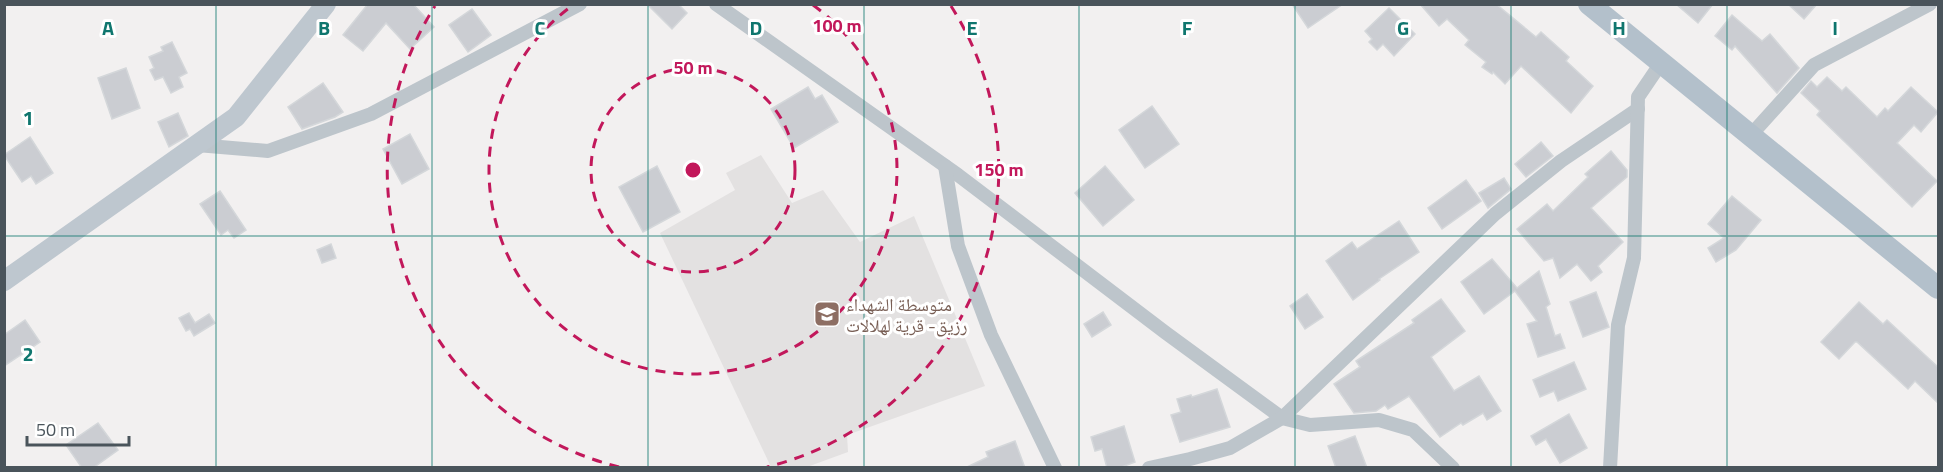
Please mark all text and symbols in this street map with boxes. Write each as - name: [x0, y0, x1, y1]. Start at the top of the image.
- text: A: [102, 12, 114, 43]
- text: B: [318, 12, 330, 43]
- text: C: [535, 12, 546, 43]
- text: D: [750, 12, 762, 43]
- text: 100 m: [812, 12, 862, 39]
- text: E: [966, 12, 978, 43]
- text: F: [1182, 12, 1193, 43]
- text: G: [1397, 12, 1409, 43]
- text: H: [1612, 12, 1626, 43]
- text: I: [1832, 12, 1838, 43]
- text: 50 m: [673, 54, 713, 81]
- text: 1: [22, 102, 34, 133]
- text: 150 m: [974, 156, 1024, 183]
- centre of rings: [683, 160, 703, 180]
- place label: متوسطة الشهداء رزيق- قرية لهلالات: [846, 291, 967, 339]
- school or university icon: متوسطة الشهداء رزيق- قرية لهلالات: [812, 299, 842, 329]
- text: 2: [22, 338, 34, 369]
- scale bar: [27, 409, 129, 447]
- text: 50 m: [36, 416, 75, 443]

